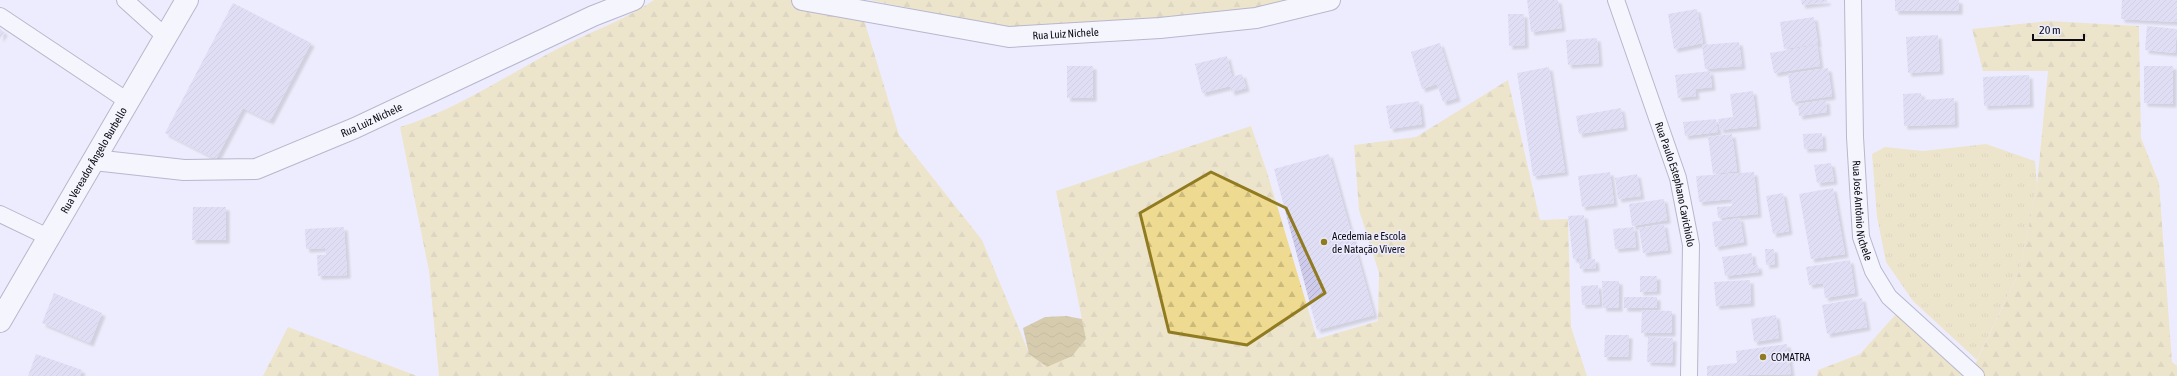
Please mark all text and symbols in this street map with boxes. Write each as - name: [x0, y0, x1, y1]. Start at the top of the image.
- scale bar: [2033, 16, 2084, 42]
- text: 20 m: [2039, 23, 2061, 37]
- street label: Rua Luiz Nichele: [1032, 26, 1099, 42]
- street label: Rua Luiz Nichele: [339, 101, 404, 139]
- street label: Rua Vereador Ângelo Burbello: [58, 105, 129, 215]
- street label: Rua Paulo Estephano Cavichiolo: [1653, 120, 1697, 248]
- street label: Rua José Antônio Nichele: [1850, 160, 1875, 262]
- place label: Acedemia e Escola de Natação Vivere: [1332, 230, 1406, 255]
- marker: Acedemia e Escola de Natação Vivere: [1319, 237, 1329, 247]
- place label: COMATRA: [1771, 351, 1811, 363]
- marker: COMATRA: [1758, 352, 1768, 362]

